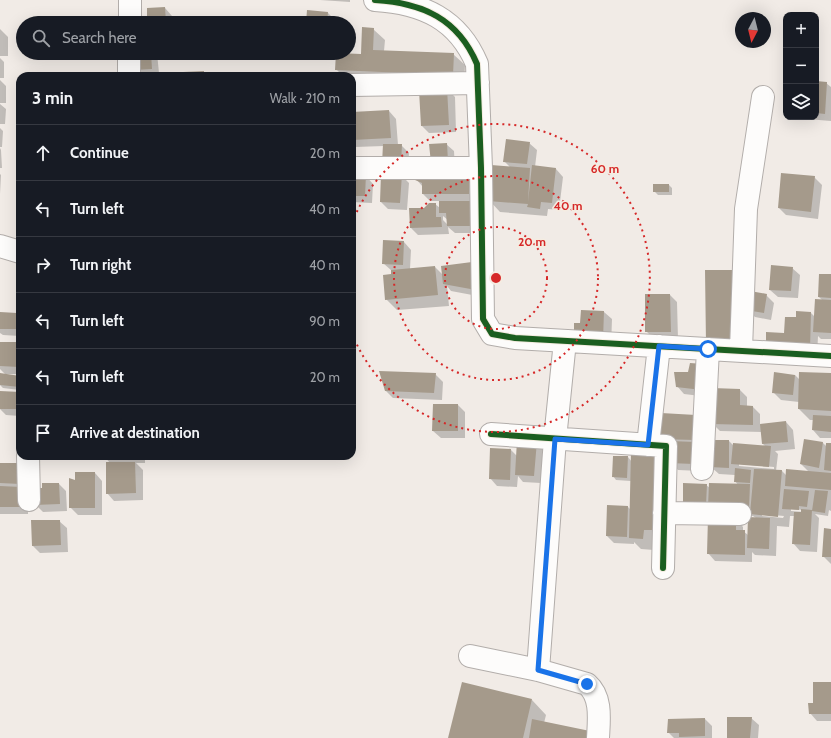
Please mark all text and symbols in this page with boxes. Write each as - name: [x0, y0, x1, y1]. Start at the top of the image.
- north arrow: [735, 12, 771, 48]
- map controls: [783, 12, 819, 120]
- button: +: [783, 12, 819, 48]
- search box: [16, 16, 356, 60]
- icon: search: [30, 27, 52, 49]
- text: Search here: [62, 29, 137, 47]
- button: −: [783, 48, 819, 84]
- button: layers: [783, 84, 819, 120]
- text: 3 min: [32, 88, 73, 108]
- text: Walk · 210 m: [270, 90, 340, 106]
- icon: ahead: [32, 142, 54, 164]
- text: Continue: [70, 144, 129, 162]
- text: 20 m: [310, 145, 340, 161]
- text: 60 m: [591, 161, 619, 176]
- icon: left: [32, 198, 54, 220]
- text: 40 m: [553, 198, 583, 213]
- text: Turn left: [70, 200, 124, 218]
- text: 40 m: [309, 201, 340, 217]
- text: 20 m: [518, 234, 546, 249]
- icon: right: [32, 254, 54, 276]
- text: Turn right: [70, 256, 131, 274]
- text: 40 m: [309, 257, 340, 273]
- centre of rings: [489, 271, 503, 285]
- icon: left: [32, 310, 54, 332]
- text: Turn left: [70, 312, 124, 330]
- text: 90 m: [309, 313, 340, 329]
- route start: [699, 340, 717, 358]
- icon: left: [32, 366, 54, 388]
- text: Turn left: [70, 368, 124, 386]
- text: 20 m: [310, 369, 340, 385]
- icon: arrive: [32, 422, 54, 444]
- text: Arrive at destination: [70, 424, 200, 442]
- route end: [578, 675, 596, 693]

